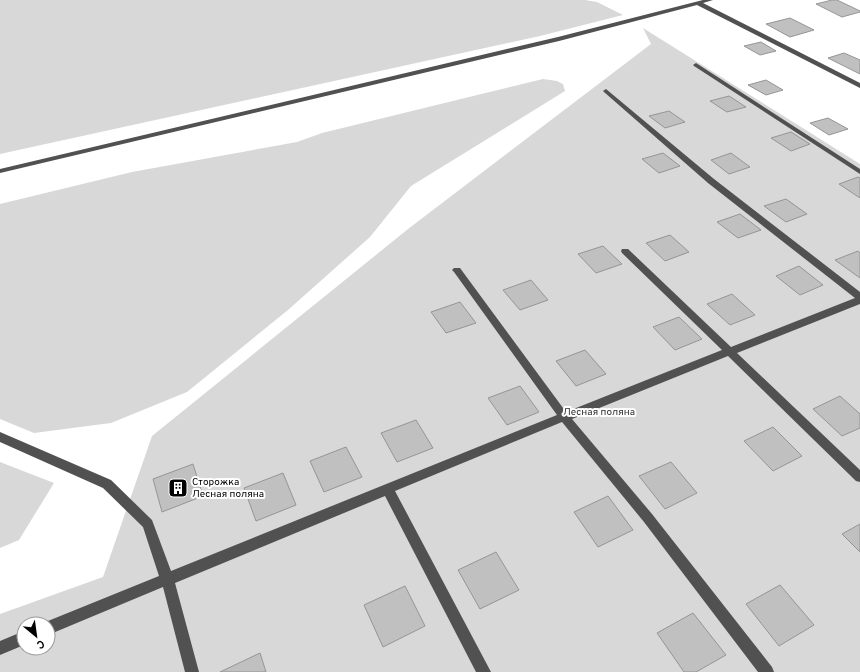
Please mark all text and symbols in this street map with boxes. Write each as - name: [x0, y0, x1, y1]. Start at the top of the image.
- park label: Лесная поляна: [563, 406, 635, 419]
- place label: Сторожка Лесная поляна: [192, 476, 264, 501]
- building icon: Сторожка Лесная поляна: [167, 477, 189, 499]
- north arrow: [16, 616, 56, 656]
- text: С: [34, 636, 47, 652]

